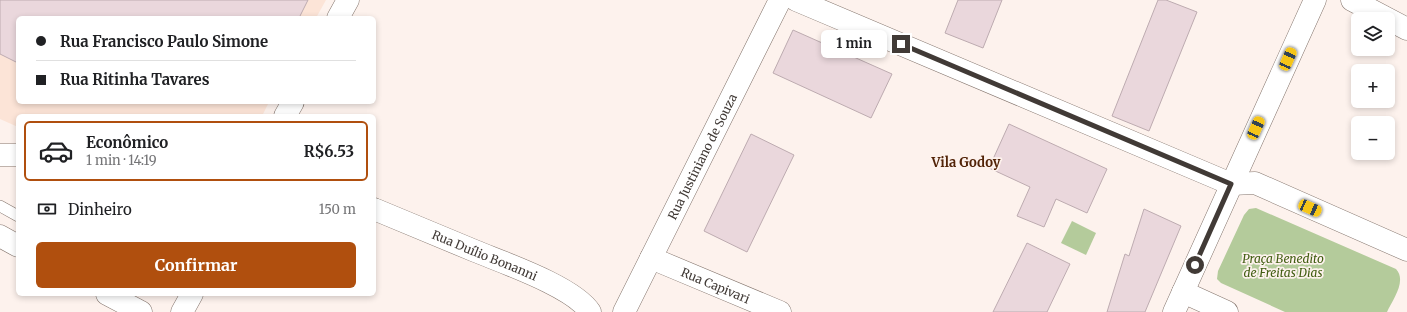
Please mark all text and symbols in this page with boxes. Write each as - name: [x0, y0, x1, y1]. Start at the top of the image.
- map controls: [1351, 12, 1395, 160]
- button: layers: [1351, 12, 1395, 56]
- callout: 1 min: [821, 30, 887, 58]
- text: Rua Francisco Paulo Simone: [60, 32, 268, 51]
- text: 1 min: [836, 35, 872, 52]
- route end: [892, 35, 910, 53]
- car: [1278, 46, 1298, 72]
- button: +: [1351, 64, 1395, 108]
- text: Rua Ritinha Tavares: [60, 70, 209, 89]
- street label: Rua Justiniano de Souza: [664, 90, 740, 222]
- car: [1246, 115, 1266, 141]
- button: −: [1351, 116, 1395, 160]
- icon: car: [38, 133, 74, 169]
- text: Econômico: [86, 133, 168, 152]
- text: R$6.53: [304, 142, 354, 161]
- text: 1 min · 14:19: [86, 152, 157, 169]
- district label: Vila Godoy: [930, 154, 1001, 171]
- icon: cash: [36, 198, 58, 220]
- car: [1297, 198, 1323, 218]
- text: Dinheiro: [68, 200, 132, 219]
- text: 150 m: [319, 201, 356, 218]
- street label: Rua Duílio Bonanni: [430, 226, 540, 283]
- button: Confirmar: [36, 242, 356, 288]
- park label: Praça Benedito de Freitas Dias: [1242, 251, 1324, 280]
- route start: [1186, 256, 1204, 274]
- street label: Rua Capivari: [679, 264, 752, 306]

